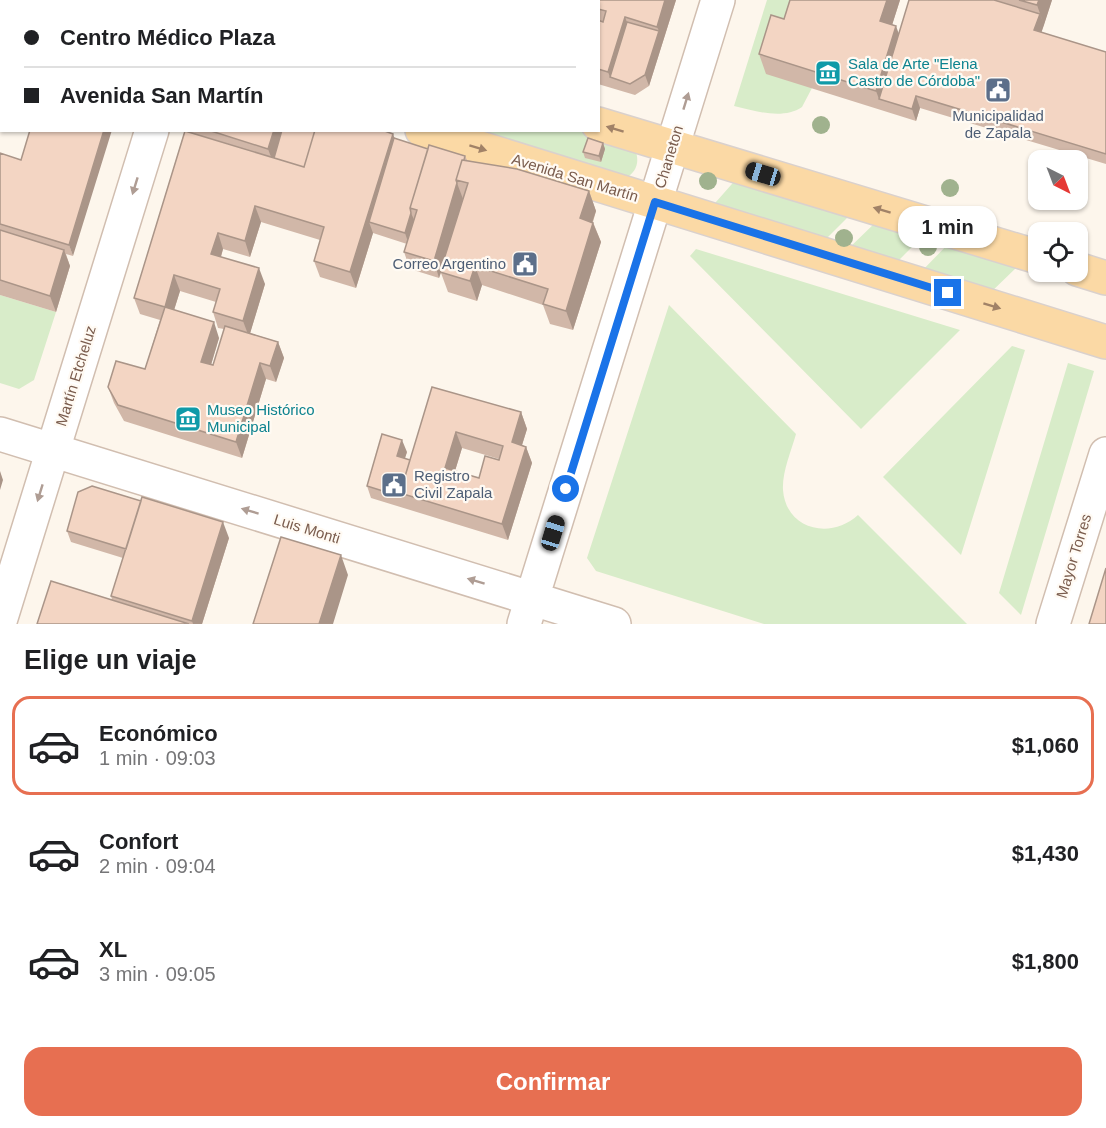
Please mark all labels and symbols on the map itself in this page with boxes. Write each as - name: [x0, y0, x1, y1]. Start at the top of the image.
- place label: Sala de Arte "Elena Castro de Córdoba": [848, 55, 980, 89]
- museum icon: Sala de Arte "Elena Castro de Córdoba": [813, 58, 843, 88]
- public building icon: Municipalidad de Zapala: [983, 75, 1013, 105]
- one-way arrow: [682, 92, 691, 110]
- place label: Municipalidad de Zapala: [952, 107, 1044, 141]
- street label: Chaneton: [651, 123, 686, 190]
- one-way arrow: [606, 124, 624, 133]
- one-way arrow: [469, 144, 487, 153]
- street label: Avenida San Martín: [510, 150, 641, 205]
- north arrow: [1028, 150, 1088, 210]
- car: [743, 160, 783, 188]
- one-way arrow: [130, 177, 139, 195]
- one-way arrow: [873, 205, 891, 214]
- callout: 1 min: [898, 206, 998, 248]
- public building icon: Correo Argentino: [510, 249, 540, 279]
- place label: Correo Argentino: [393, 255, 506, 272]
- route end: [934, 279, 961, 306]
- one-way arrow: [983, 302, 1001, 311]
- street label: Martín Etcheluz: [52, 324, 99, 428]
- place label: Museo Histórico Municipal: [207, 401, 315, 435]
- museum icon: Museo Histórico Municipal: [173, 404, 203, 434]
- place label: Registro Civil Zapala: [414, 467, 493, 501]
- public building icon: Registro Civil Zapala: [379, 470, 409, 500]
- route start: [552, 475, 579, 502]
- one-way arrow: [35, 484, 44, 502]
- one-way arrow: [241, 506, 259, 515]
- street label: Luis Monti: [272, 510, 342, 547]
- street label: Mayor Torres: [1053, 512, 1094, 600]
- car: [539, 513, 567, 553]
- one-way arrow: [467, 576, 485, 585]

